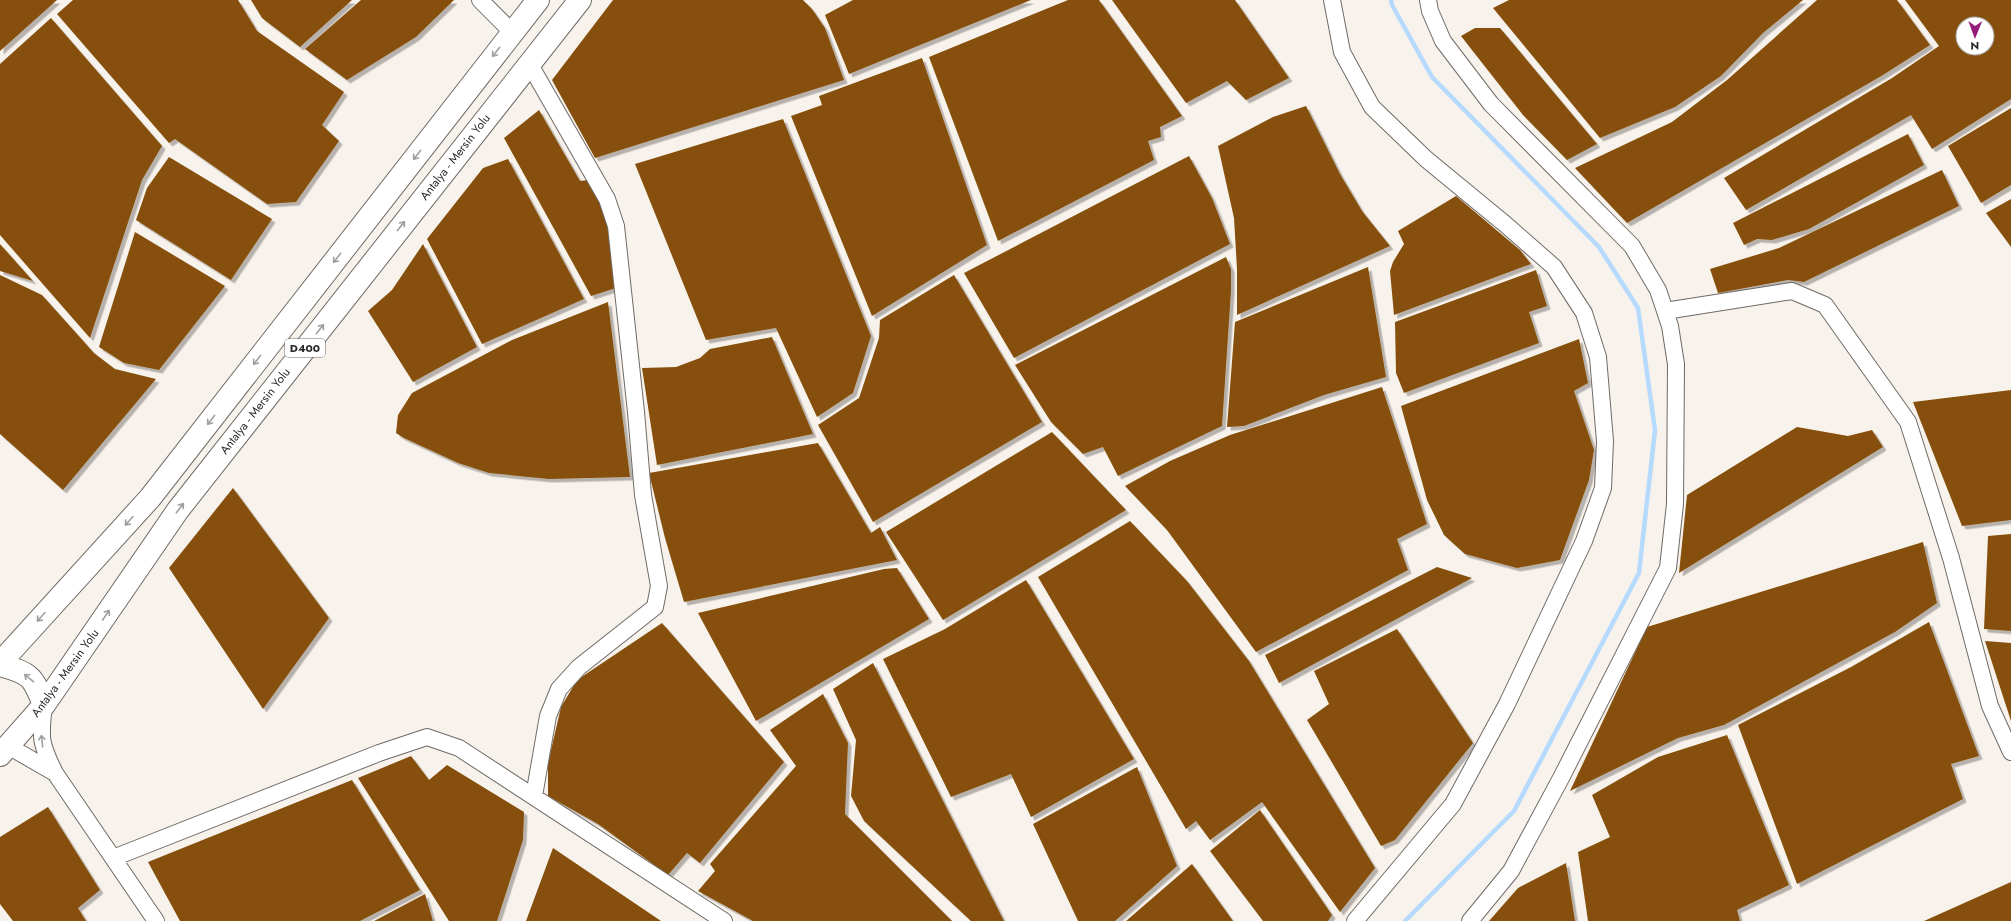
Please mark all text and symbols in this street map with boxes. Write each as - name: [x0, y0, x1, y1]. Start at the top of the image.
- north arrow: [1955, 16, 1995, 56]
- text: N: [1970, 38, 1979, 54]
- one-way arrow: [492, 47, 501, 58]
- street label: Antalya - Mersin Yolu: [415, 110, 495, 204]
- one-way arrow: [412, 150, 421, 161]
- one-way arrow: [396, 221, 405, 232]
- one-way arrow: [333, 252, 341, 263]
- one-way arrow: [316, 323, 325, 334]
- road number: D400: [285, 339, 325, 357]
- one-way arrow: [253, 355, 261, 366]
- street label: Antalya - Mersin Yolu: [215, 364, 295, 458]
- one-way arrow: [206, 415, 215, 426]
- one-way arrow: [175, 503, 184, 514]
- one-way arrow: [124, 516, 134, 526]
- one-way arrow: [102, 610, 110, 621]
- one-way arrow: [37, 612, 46, 622]
- street label: Antalya - Mersin Yolu: [27, 625, 103, 721]
- one-way arrow: [24, 673, 35, 682]
- one-way arrow: [38, 734, 46, 747]

